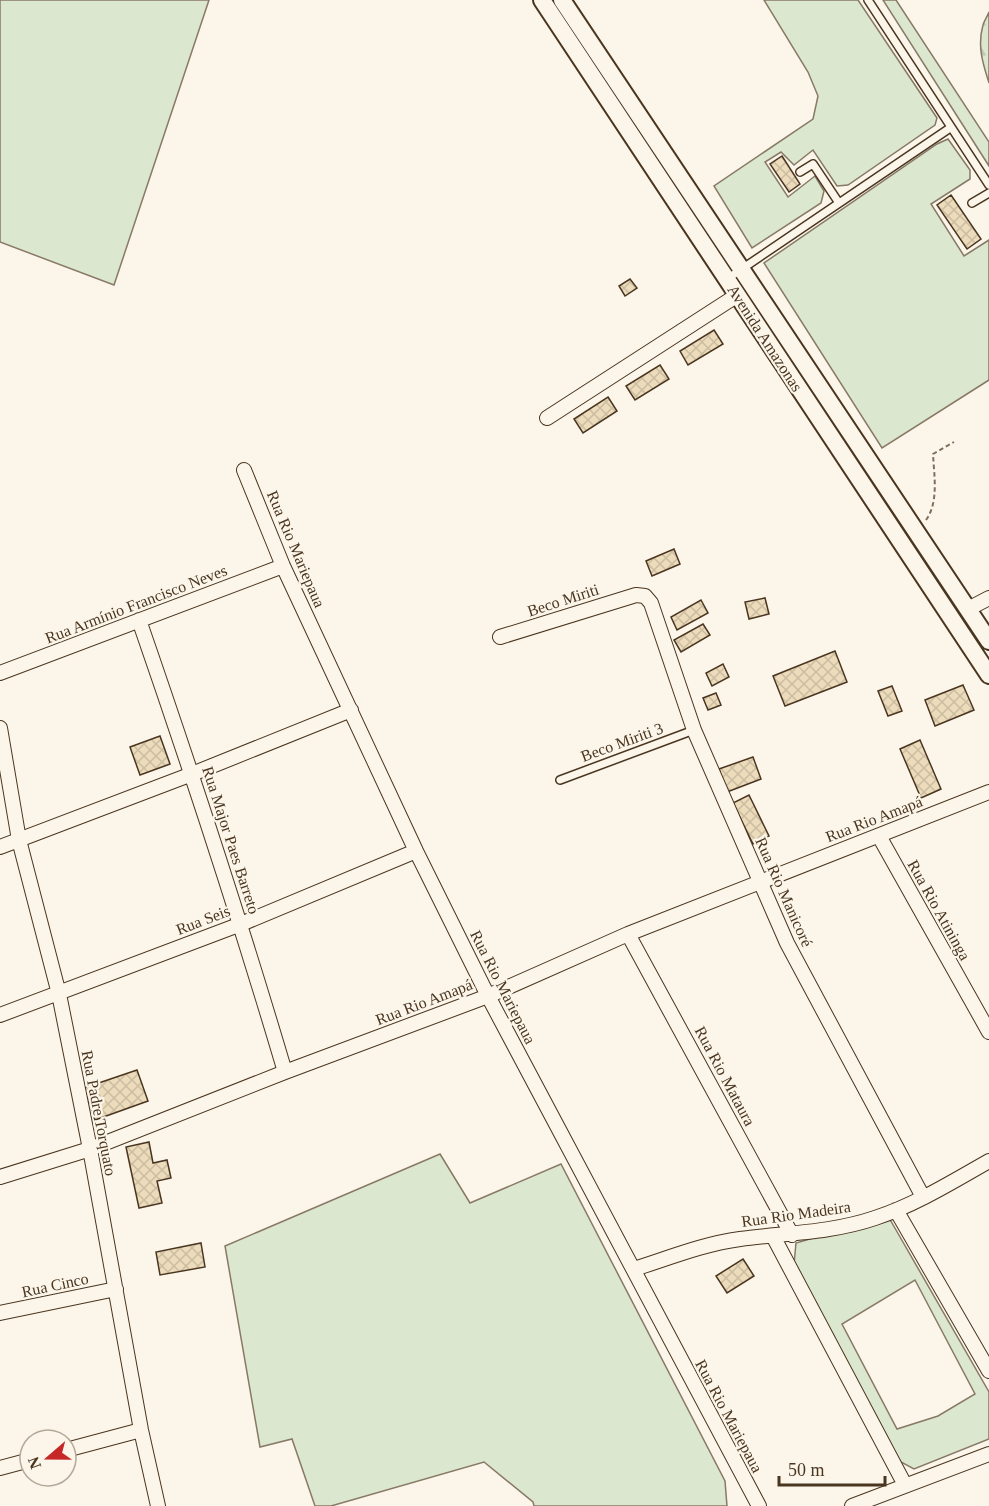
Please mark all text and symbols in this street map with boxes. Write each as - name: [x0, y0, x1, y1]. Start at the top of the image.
- street label: Avenida Amazonas: [724, 282, 806, 394]
- street label: Rua Rio Mariepaua: [263, 488, 328, 610]
- street label: Rua Armínio Francisco Neves: [43, 561, 229, 647]
- street label: Beco Miriti: [525, 580, 601, 620]
- street label: Beco Miriti 3: [579, 719, 665, 765]
- street label: Rua Major Paes Barreto: [198, 764, 263, 916]
- street label: Rua Rio Amapá: [823, 793, 925, 846]
- street label: Rua Rio Manicoré: [752, 835, 816, 949]
- street label: Rua Rio Atininga: [904, 857, 974, 964]
- street label: Rua Seis: [174, 902, 232, 938]
- street label: Rua Rio Mariepaua: [466, 927, 539, 1047]
- street label: Rua Rio Amapá: [373, 976, 475, 1029]
- street label: Rua Rio Mataura: [692, 1023, 758, 1129]
- street label: Rua Padre Torquato: [78, 1049, 120, 1177]
- street label: Rua Rio Madeira: [740, 1198, 852, 1230]
- street label: Rua Cinco: [20, 1270, 90, 1300]
- street label: Rua Rio Mariepaua: [691, 1357, 766, 1476]
- north arrow: [18, 1428, 78, 1488]
- scale bar: [779, 1449, 886, 1487]
- text: N: [24, 1454, 44, 1471]
- text: 50 m: [788, 1460, 825, 1480]

